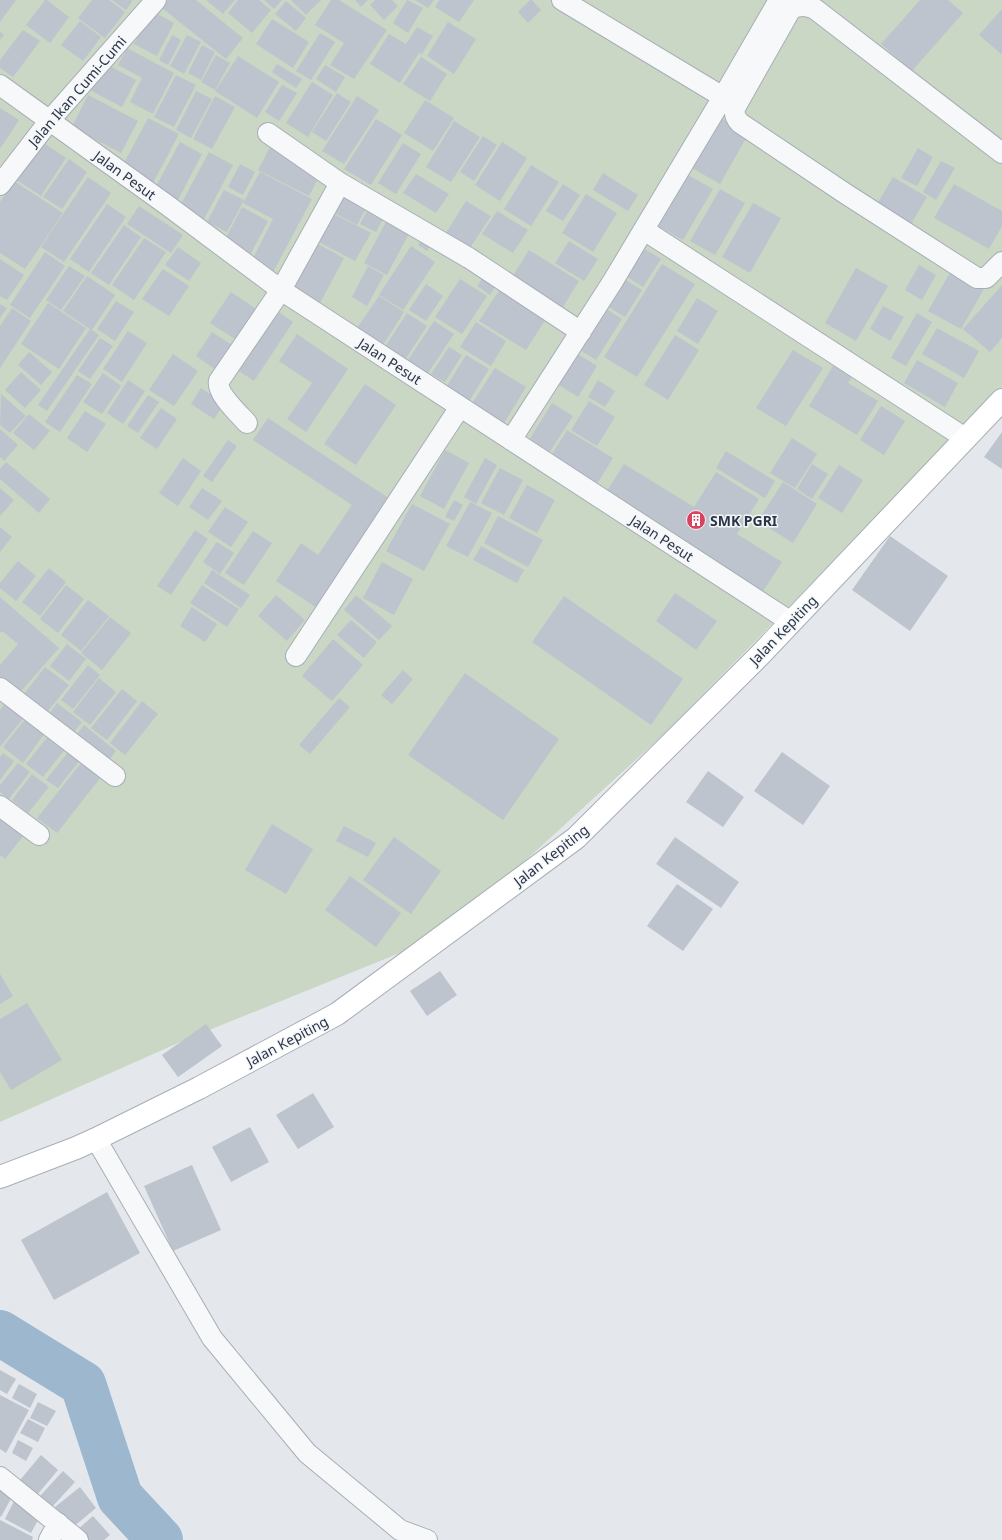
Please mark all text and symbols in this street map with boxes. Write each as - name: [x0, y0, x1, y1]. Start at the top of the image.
- street label: Jalan Ikan Cumi-Cumi: [22, 32, 130, 152]
- street label: Jalan Pesut: [89, 145, 160, 204]
- street label: Jalan Pesut: [353, 332, 425, 389]
- street label: Jalan Pesut: [625, 509, 697, 566]
- building icon: SMK PGRI: [685, 509, 707, 531]
- place label: SMK PGRI: [710, 511, 777, 530]
- street label: Jalan Kepiting: [743, 591, 821, 670]
- street label: Jalan Kepiting: [508, 820, 592, 891]
- street label: Jalan Kepiting: [241, 1011, 331, 1071]

